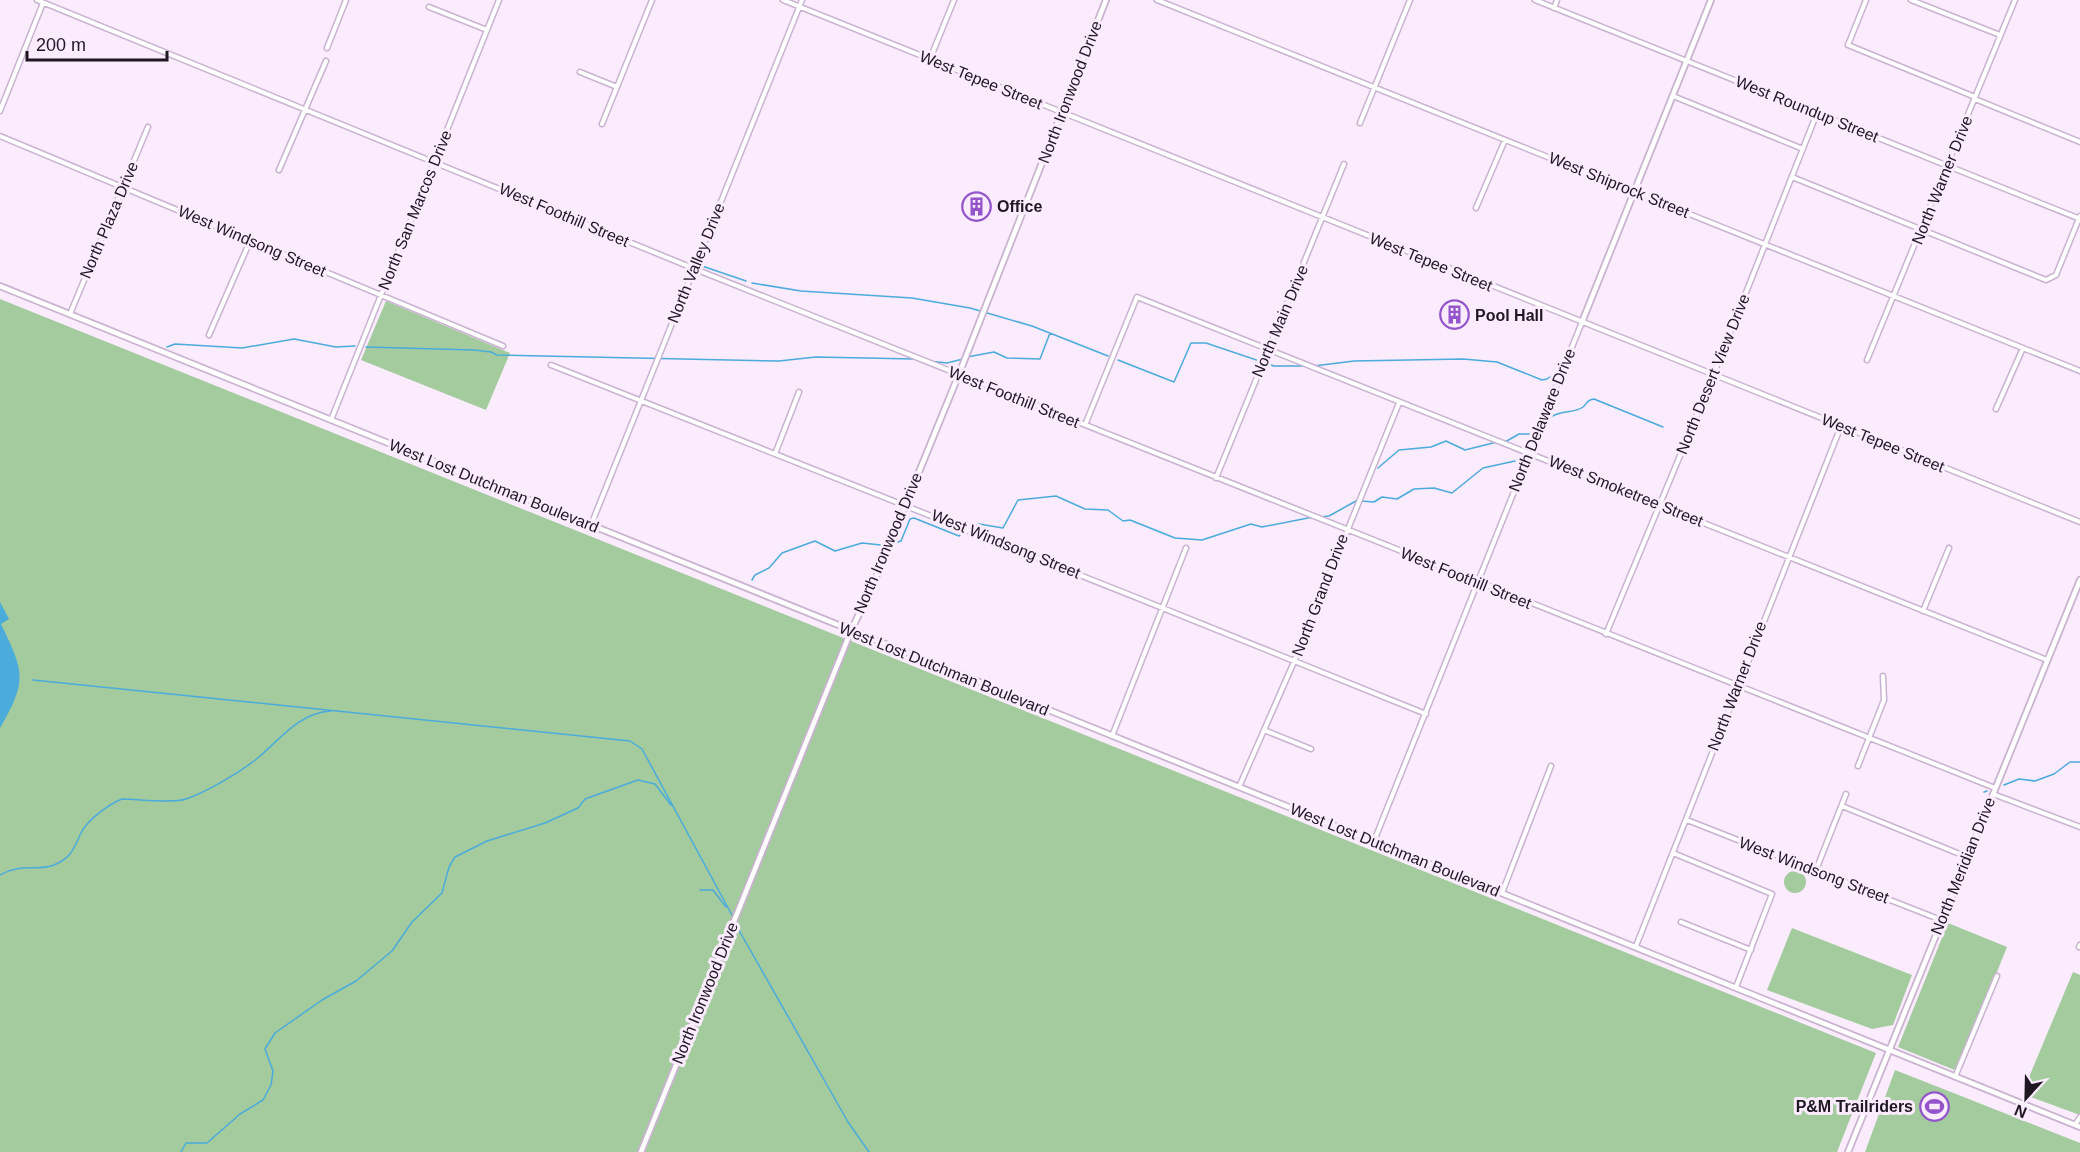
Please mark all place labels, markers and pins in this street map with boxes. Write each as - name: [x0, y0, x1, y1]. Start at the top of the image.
- building icon: Office: [960, 190, 992, 222]
- place label: Office: [997, 198, 1042, 215]
- building icon: Pool Hall: [1438, 299, 1470, 331]
- place label: Pool Hall: [1475, 307, 1543, 324]
- sports icon: P&M Trailriders: [1918, 1090, 1950, 1122]
- place label: P&M Trailriders: [1796, 1098, 1913, 1115]

